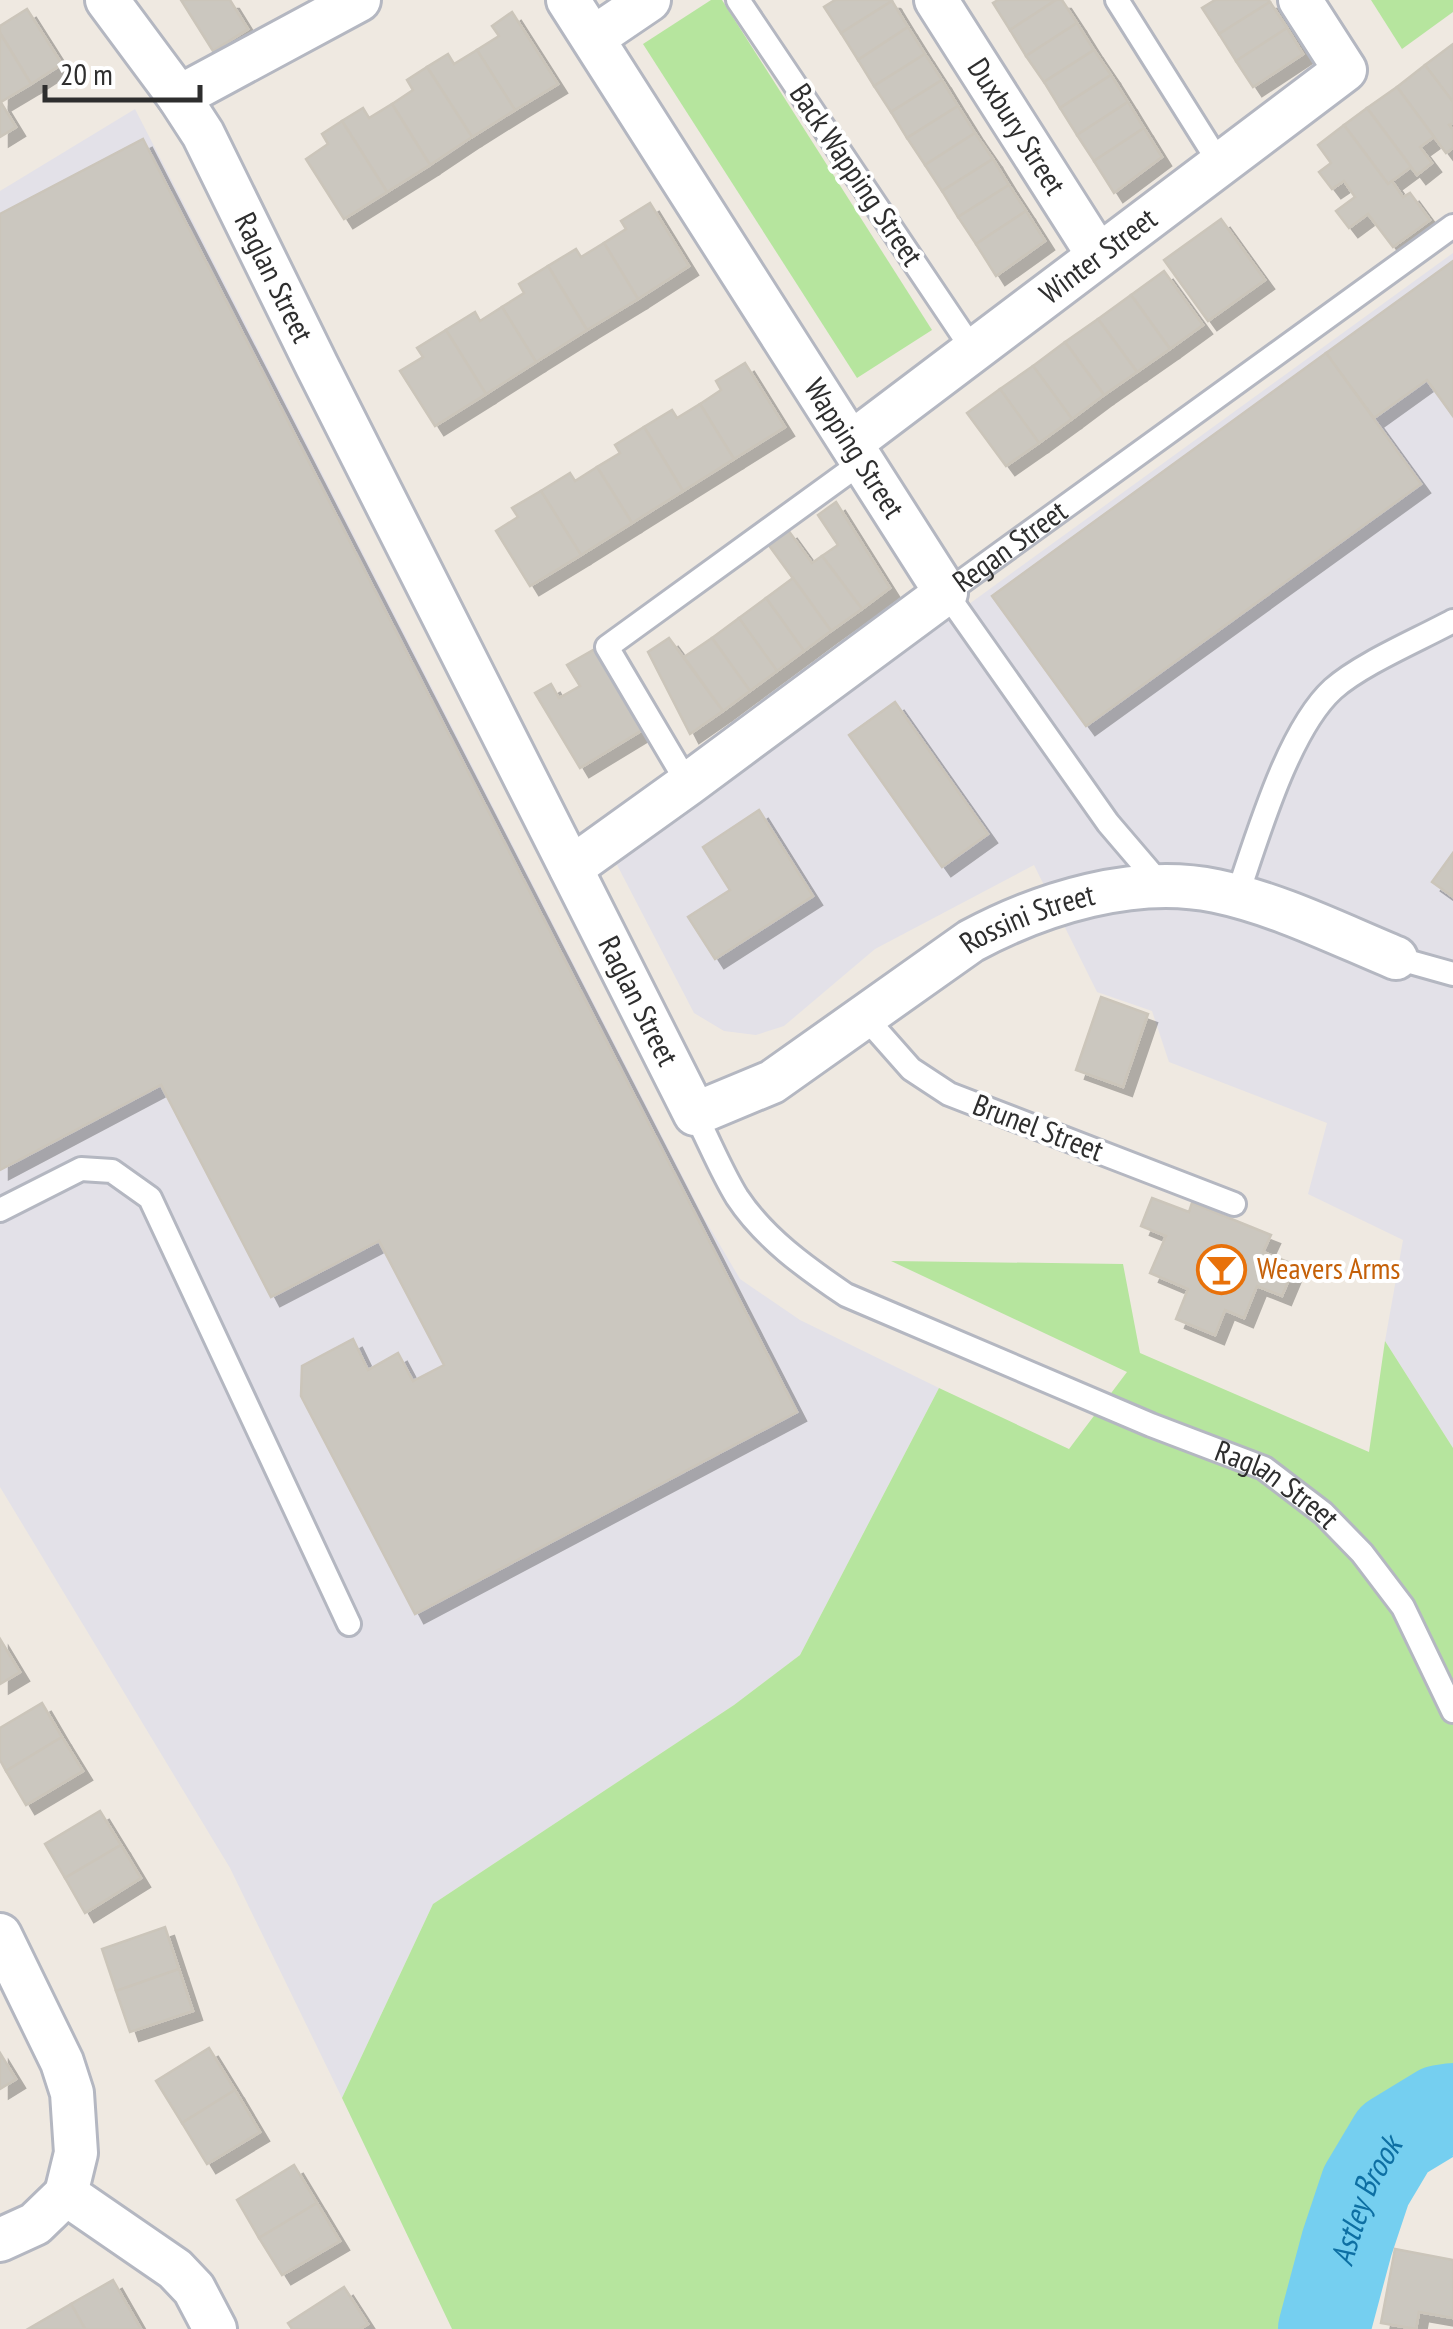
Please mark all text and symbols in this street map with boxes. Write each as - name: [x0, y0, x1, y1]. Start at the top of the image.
- scale bar: [45, 40, 200, 102]
- street label: Duxbury Street: [960, 50, 1076, 202]
- text: 20 m: [60, 54, 113, 93]
- street label: Back Wapping Street: [782, 75, 933, 274]
- street label: Winter Street: [1031, 198, 1165, 312]
- street label: Raglan Street: [227, 206, 324, 349]
- street label: Wapping Street: [796, 371, 915, 526]
- street label: Regan Street: [944, 490, 1075, 600]
- street label: Rossini Street: [951, 874, 1099, 961]
- street label: Raglan Street: [590, 929, 689, 1072]
- street label: Brunel Street: [968, 1084, 1110, 1170]
- bar icon: Weavers Arms: [1196, 1243, 1248, 1295]
- place label: Weavers Arms: [1257, 1248, 1401, 1287]
- street label: Raglan Street: [1210, 1430, 1349, 1537]
- water label: Astley Brook: [1320, 2125, 1413, 2270]

